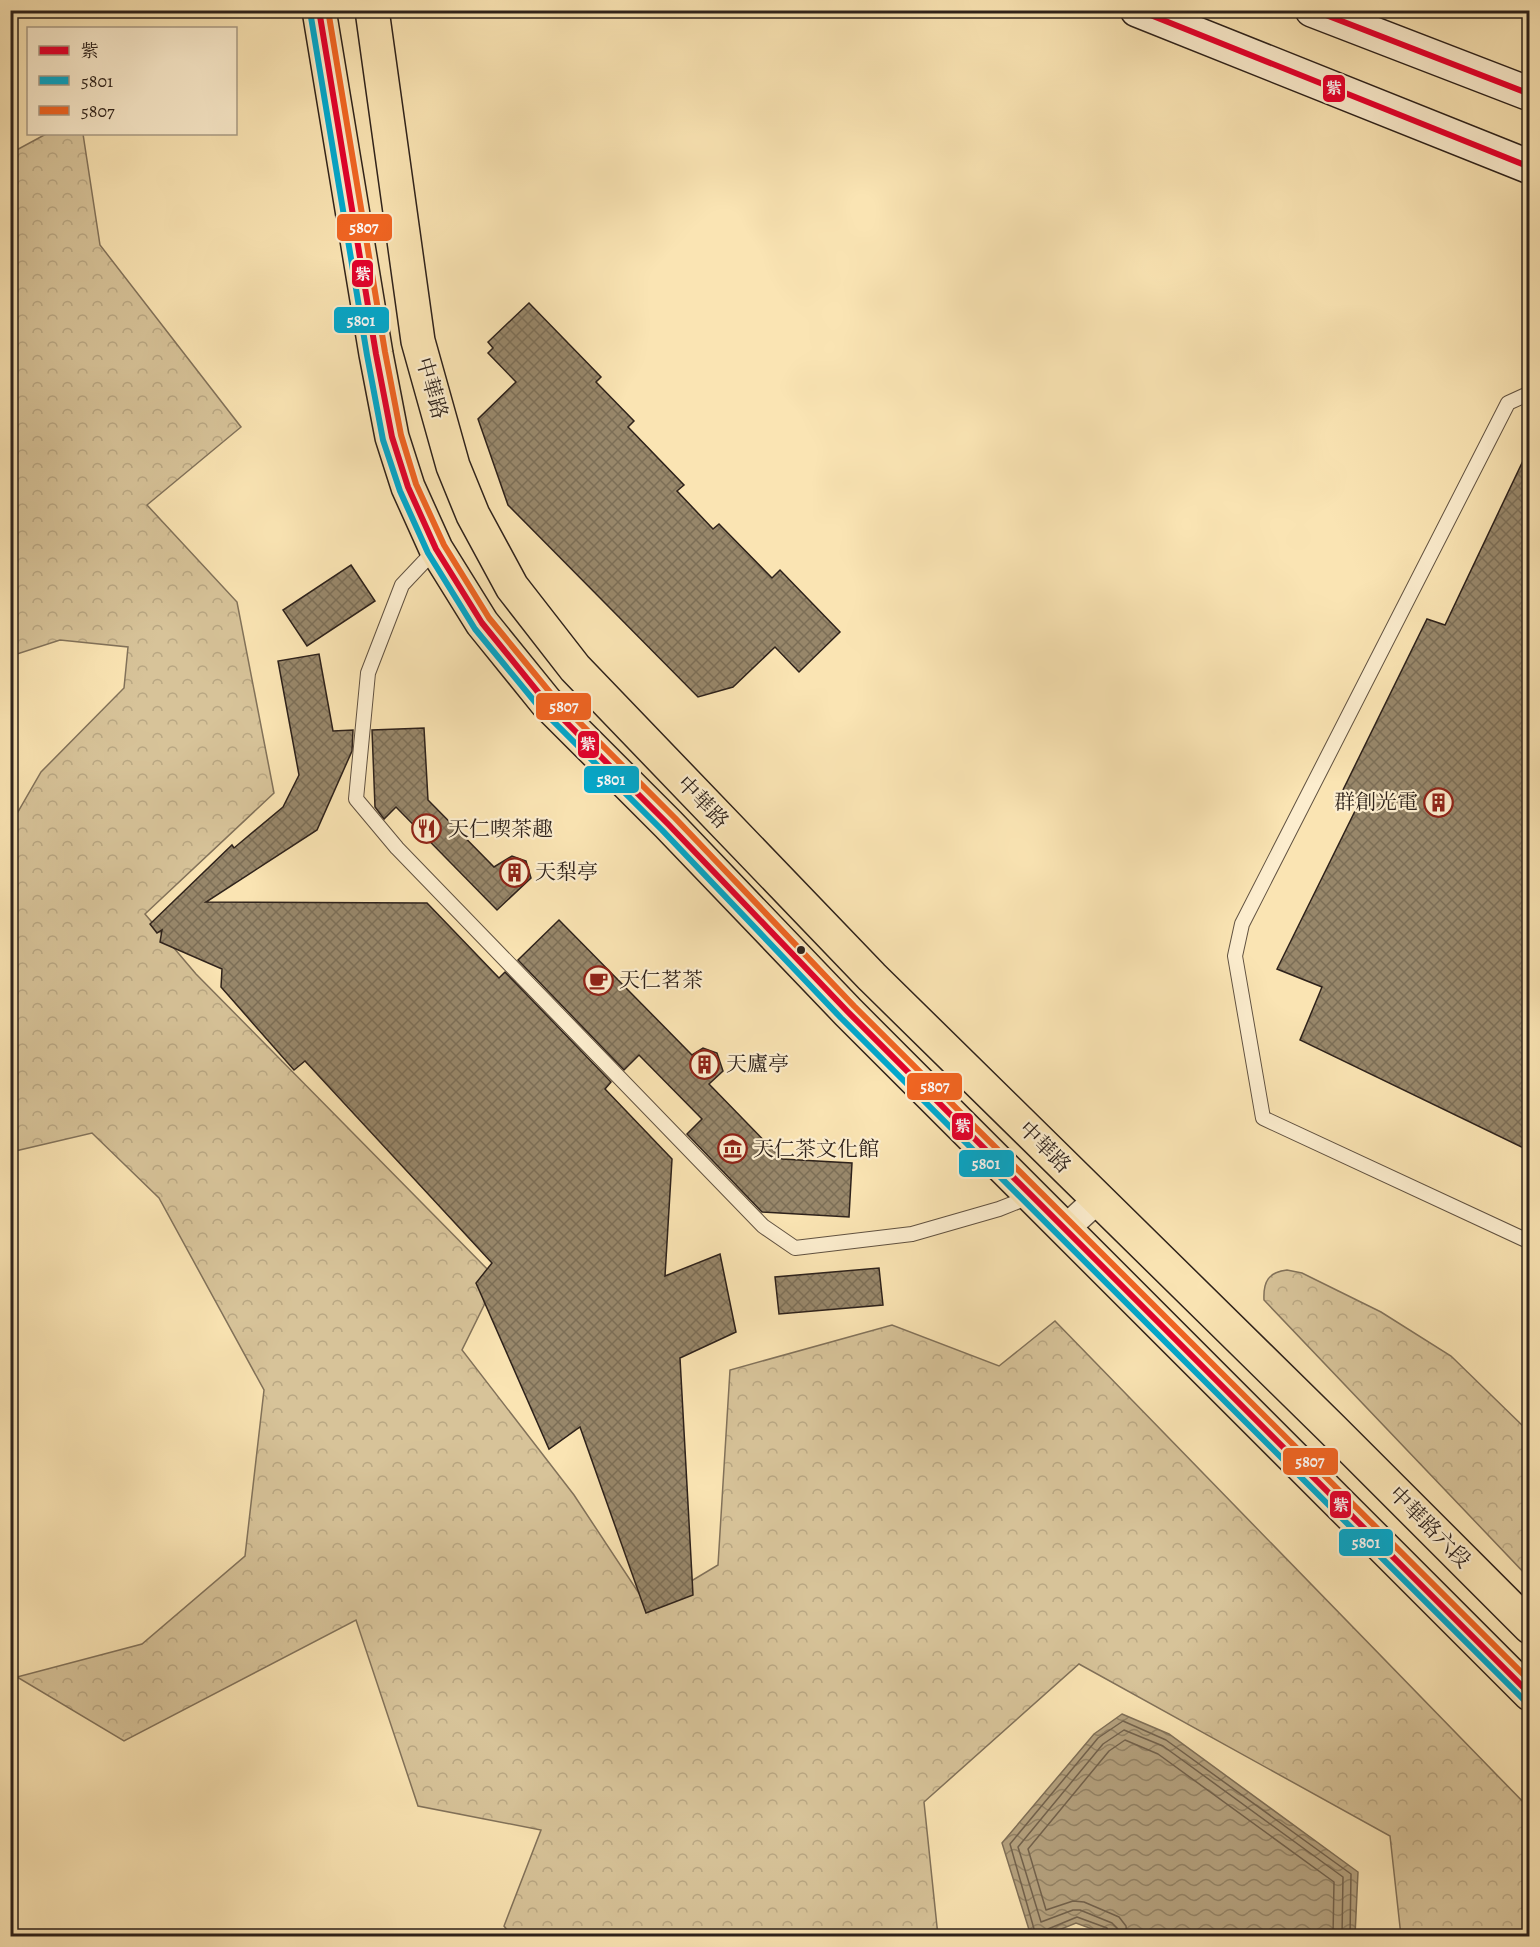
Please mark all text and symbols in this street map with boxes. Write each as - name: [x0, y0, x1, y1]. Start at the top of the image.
- legend: [27, 27, 237, 135]
- text: 紫: [81, 39, 99, 63]
- text: 5801: [81, 69, 113, 93]
- line badge: 紫: [1322, 74, 1346, 103]
- text: 紫: [1326, 78, 1342, 100]
- text: 5807: [81, 99, 115, 123]
- line badge: 5807: [336, 213, 393, 242]
- text: 5807: [349, 217, 379, 239]
- line badge: 紫: [351, 259, 374, 288]
- text: 紫: [355, 264, 371, 286]
- line badge: 5801: [333, 306, 390, 334]
- text: 5801: [347, 310, 375, 332]
- street label: 中華路: [410, 354, 454, 422]
- line badge: 5807: [535, 692, 592, 721]
- text: 5807: [549, 696, 579, 718]
- line badge: 紫: [577, 730, 600, 759]
- text: 紫: [580, 734, 596, 756]
- line badge: 5801: [583, 765, 640, 794]
- text: 5801: [597, 769, 625, 791]
- street label: 中華路: [671, 770, 735, 834]
- building icon: 群創光電: [1423, 786, 1455, 818]
- place label: 群創光電: [1334, 788, 1418, 816]
- restaurant icon: 天仁喫茶趣: [411, 813, 443, 845]
- place label: 天仁喫茶趣: [448, 815, 553, 843]
- building icon: 天梨亭: [498, 856, 530, 888]
- place label: 天梨亭: [535, 858, 598, 886]
- unlabelled marker: [795, 944, 807, 956]
- cafe icon: 天仁茗茶: [582, 964, 614, 996]
- place label: 天仁茗茶: [619, 966, 703, 994]
- building icon: 天廬亭: [689, 1048, 721, 1080]
- place label: 天廬亭: [726, 1050, 789, 1078]
- line badge: 5807: [906, 1072, 963, 1101]
- text: 5807: [920, 1076, 950, 1098]
- line badge: 紫: [951, 1112, 974, 1141]
- street label: 中華路: [1013, 1115, 1077, 1179]
- text: 紫: [955, 1116, 971, 1138]
- museum icon: 天仁茶文化館: [716, 1133, 748, 1165]
- place label: 天仁茶文化館: [753, 1135, 879, 1163]
- line badge: 5801: [958, 1149, 1015, 1178]
- text: 5801: [972, 1153, 1000, 1175]
- line badge: 5807: [1282, 1447, 1339, 1476]
- text: 5807: [1295, 1451, 1325, 1473]
- street label: 中華路六段: [1383, 1480, 1477, 1574]
- line badge: 紫: [1329, 1490, 1352, 1519]
- text: 紫: [1333, 1495, 1349, 1517]
- line badge: 5801: [1338, 1528, 1394, 1557]
- text: 5801: [1352, 1532, 1380, 1554]

